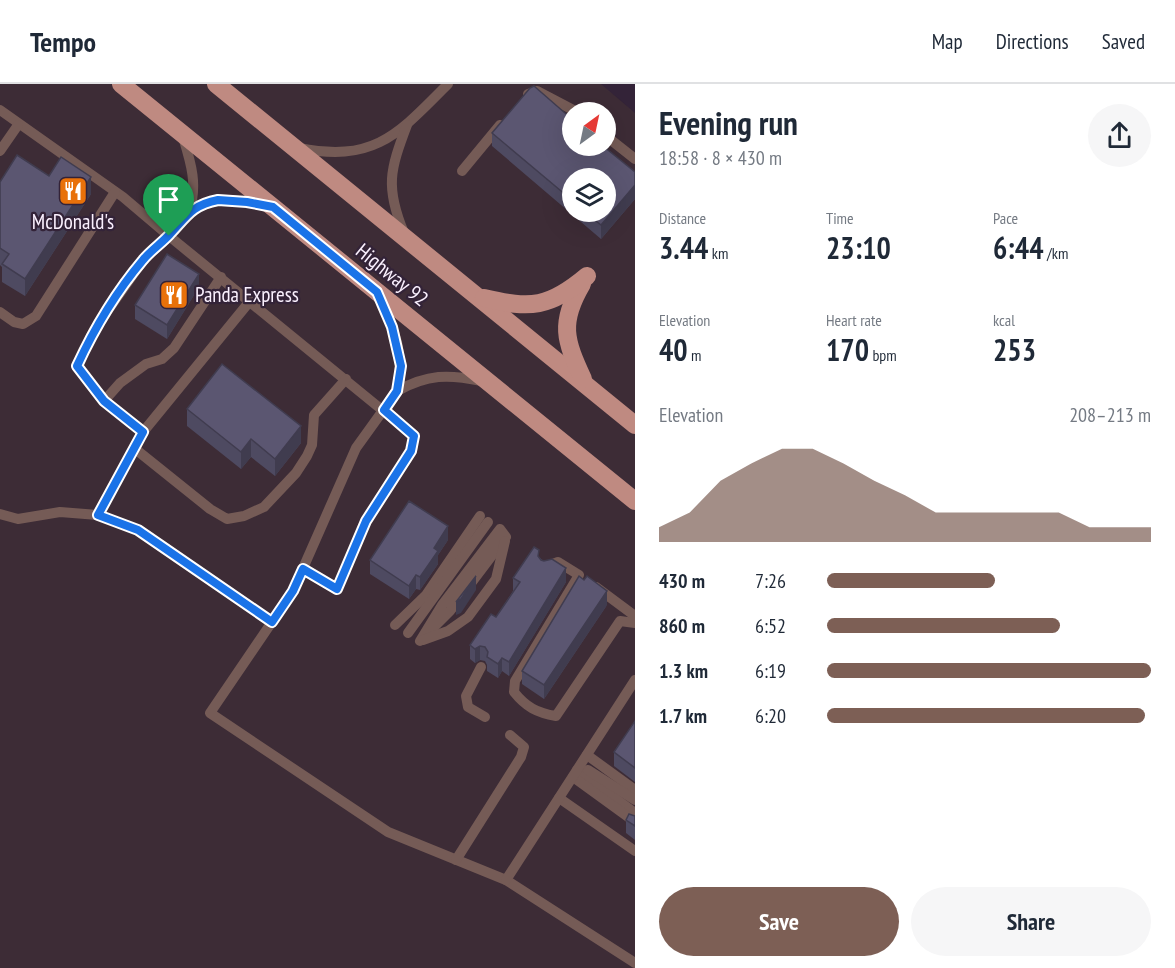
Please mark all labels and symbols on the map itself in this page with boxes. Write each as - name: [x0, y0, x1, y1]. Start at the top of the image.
- north arrow: [562, 102, 616, 156]
- pin: [143, 174, 194, 236]
- restaurant icon: McDonald's: [57, 175, 89, 207]
- place label: McDonald's: [32, 208, 114, 235]
- street label: Highway 92: [351, 237, 434, 312]
- restaurant icon: Panda Express: [158, 279, 190, 311]
- place label: Panda Express: [195, 281, 299, 308]

